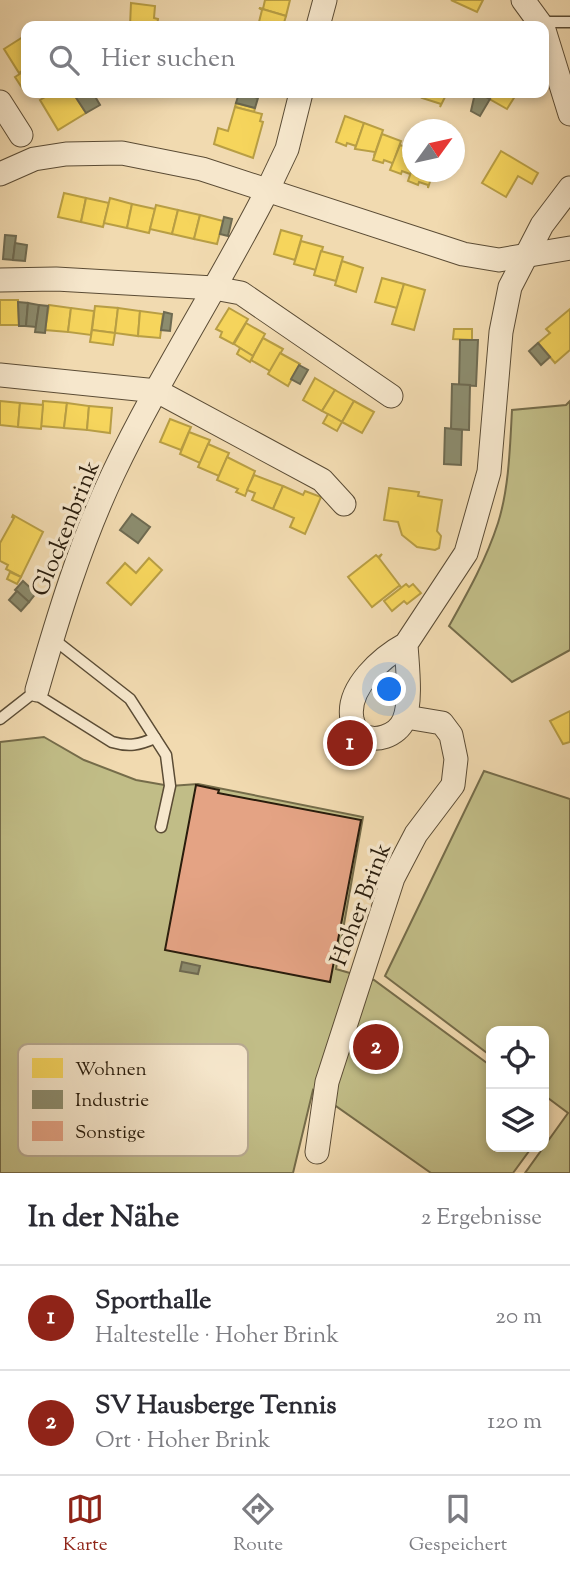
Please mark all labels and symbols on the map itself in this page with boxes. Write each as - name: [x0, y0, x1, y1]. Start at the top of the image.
- north arrow: [402, 119, 465, 182]
- street label: Glockenbrink: [24, 456, 110, 602]
- your location: [372, 672, 406, 706]
- pin: 1: [327, 717, 373, 769]
- street label: Hoher Brink: [323, 838, 401, 971]
- pin: 2: [353, 1021, 399, 1073]
- legend: [18, 1044, 248, 1156]
- text: Wohnen: [75, 1057, 147, 1084]
- text: Industrie: [75, 1088, 149, 1115]
- text: Sonstige: [75, 1120, 145, 1147]

